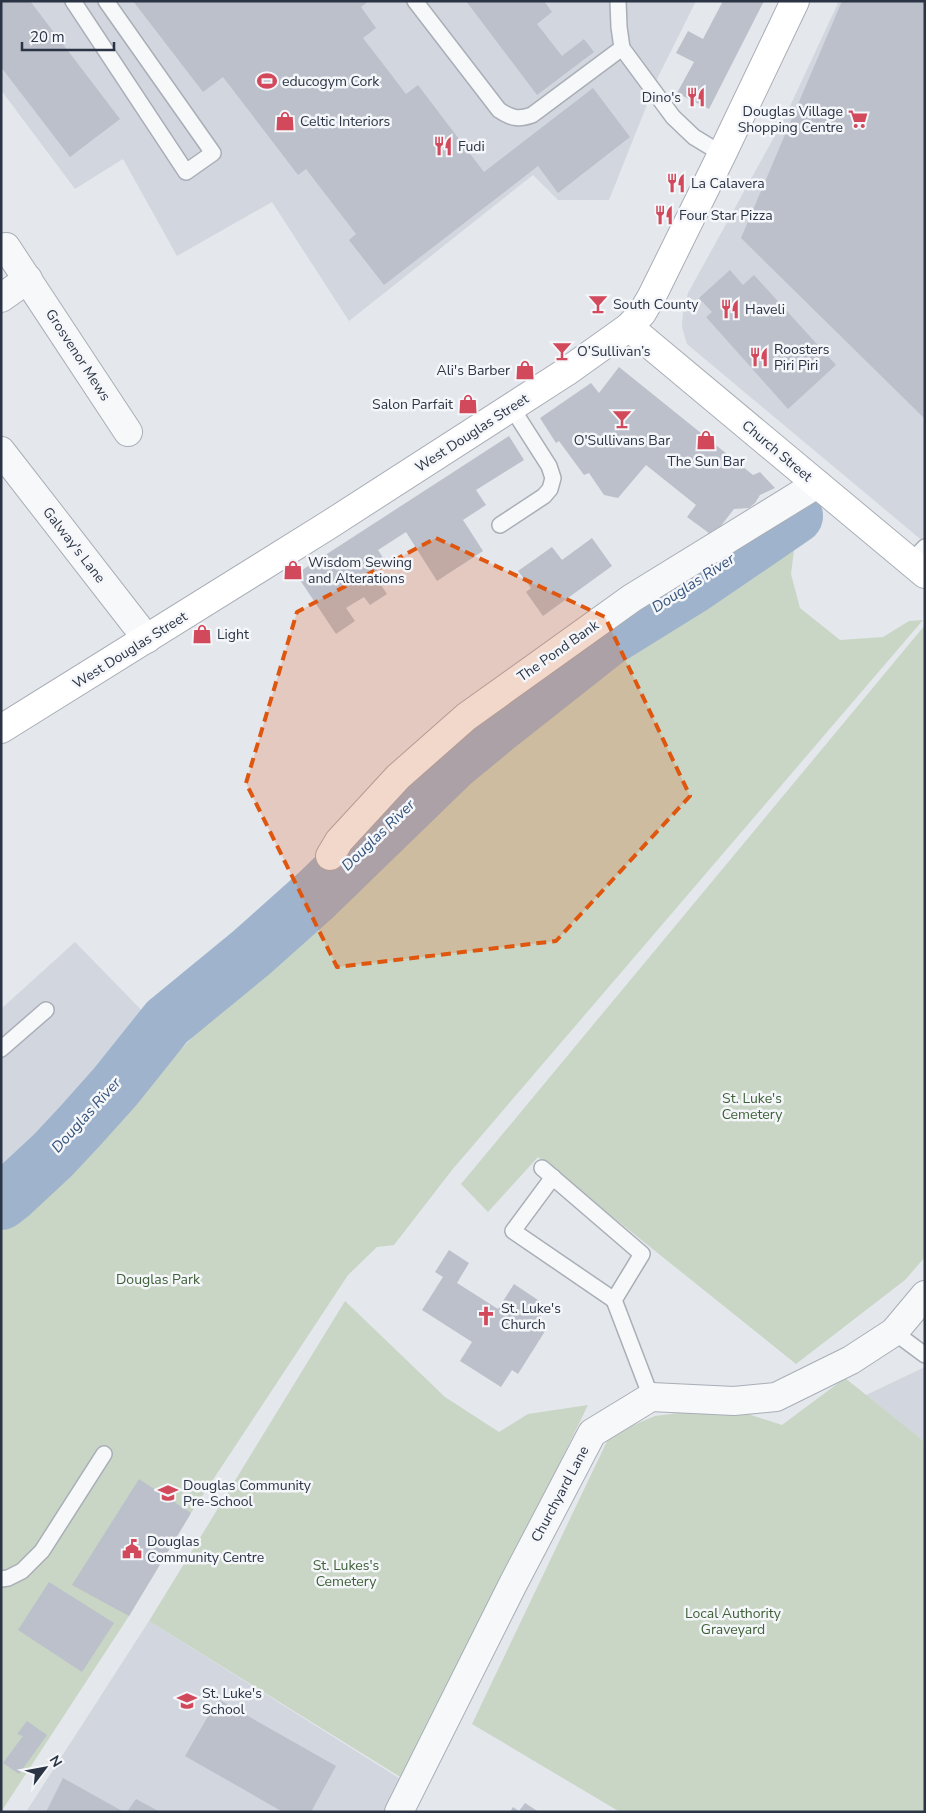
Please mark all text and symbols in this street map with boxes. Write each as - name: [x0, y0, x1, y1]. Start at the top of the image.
- scale bar: [22, 20, 115, 52]
- text: 20 m: [30, 27, 65, 47]
- sports icon: educogym Cork: [256, 70, 278, 92]
- place label: educogym Cork: [282, 72, 380, 91]
- restaurant icon: Dino's: [685, 86, 707, 108]
- place label: Dino's: [642, 88, 681, 107]
- place label: Douglas Village Shopping Centre: [738, 102, 843, 137]
- supermarket icon: Douglas Village Shopping Centre: [847, 108, 869, 130]
- shop icon: Celtic Interiors: [274, 110, 296, 132]
- place label: Celtic Interiors: [300, 112, 390, 131]
- restaurant icon: Fudi: [432, 135, 454, 157]
- place label: Fudi: [458, 137, 485, 156]
- restaurant icon: La Calavera: [665, 172, 687, 194]
- place label: La Calavera: [691, 174, 765, 193]
- restaurant icon: Four Star Pizza: [653, 204, 675, 226]
- place label: Four Star Pizza: [679, 206, 773, 225]
- bar icon: South County: [587, 293, 609, 315]
- place label: South County: [613, 295, 699, 314]
- restaurant icon: Haveli: [719, 298, 741, 320]
- place label: Haveli: [745, 300, 785, 319]
- street label: Grosvenor Mews: [41, 305, 115, 405]
- bar icon: O’Sullivan’s: [551, 340, 573, 362]
- place label: Roosters Piri Piri: [774, 340, 830, 375]
- place label: O’Sullivan’s: [577, 342, 651, 361]
- restaurant icon: Roosters Piri Piri: [748, 346, 770, 368]
- shop icon: Ali's Barber: [514, 359, 536, 381]
- place label: Ali's Barber: [436, 361, 510, 380]
- street label: West Douglas Street: [412, 389, 532, 477]
- shop icon: Salon Parfait: [457, 393, 479, 415]
- place label: Salon Parfait: [372, 395, 453, 414]
- bar icon: O'Sullivans Bar: [611, 408, 633, 430]
- street label: Church Street: [738, 416, 816, 486]
- shop icon: The Sun Bar: [695, 429, 717, 451]
- place label: O'Sullivans Bar: [574, 431, 670, 450]
- place label: The Sun Bar: [667, 452, 745, 471]
- street label: Galway's Lane: [38, 503, 110, 587]
- water label: Douglas River: [648, 549, 739, 617]
- place label: Wisdom Sewing and Alterations: [308, 553, 412, 588]
- shop icon: Wisdom Sewing and Alterations: [282, 559, 304, 581]
- street label: West Douglas Street: [69, 607, 191, 693]
- street label: The Pond Bank: [514, 615, 603, 686]
- shop icon: Light: [191, 623, 213, 645]
- place label: Light: [217, 625, 249, 644]
- water label: Douglas River: [337, 795, 419, 875]
- water label: Douglas River: [47, 1073, 126, 1157]
- park label: St. Luke's Cemetery: [722, 1089, 783, 1124]
- park label: Douglas Park: [116, 1270, 201, 1289]
- place label: St. Luke's Church: [501, 1299, 561, 1334]
- church icon: St. Luke's Church: [475, 1305, 497, 1327]
- street label: Churchyard Lane: [527, 1443, 593, 1545]
- place label: Douglas Community Pre-School: [183, 1476, 312, 1511]
- school or university icon: Douglas Community Pre-School: [157, 1482, 179, 1504]
- place label: Douglas Community Centre: [147, 1532, 264, 1567]
- public building icon: Douglas Community Centre: [121, 1538, 143, 1560]
- park label: St. Lukes's Cemetery: [313, 1556, 380, 1591]
- park label: Local Authority Graveyard: [685, 1604, 782, 1639]
- place label: St. Luke's School: [202, 1684, 262, 1719]
- school or university icon: St. Luke's School: [176, 1690, 198, 1712]
- north arrow: [20, 1743, 70, 1793]
- text: N: [45, 1752, 66, 1771]

